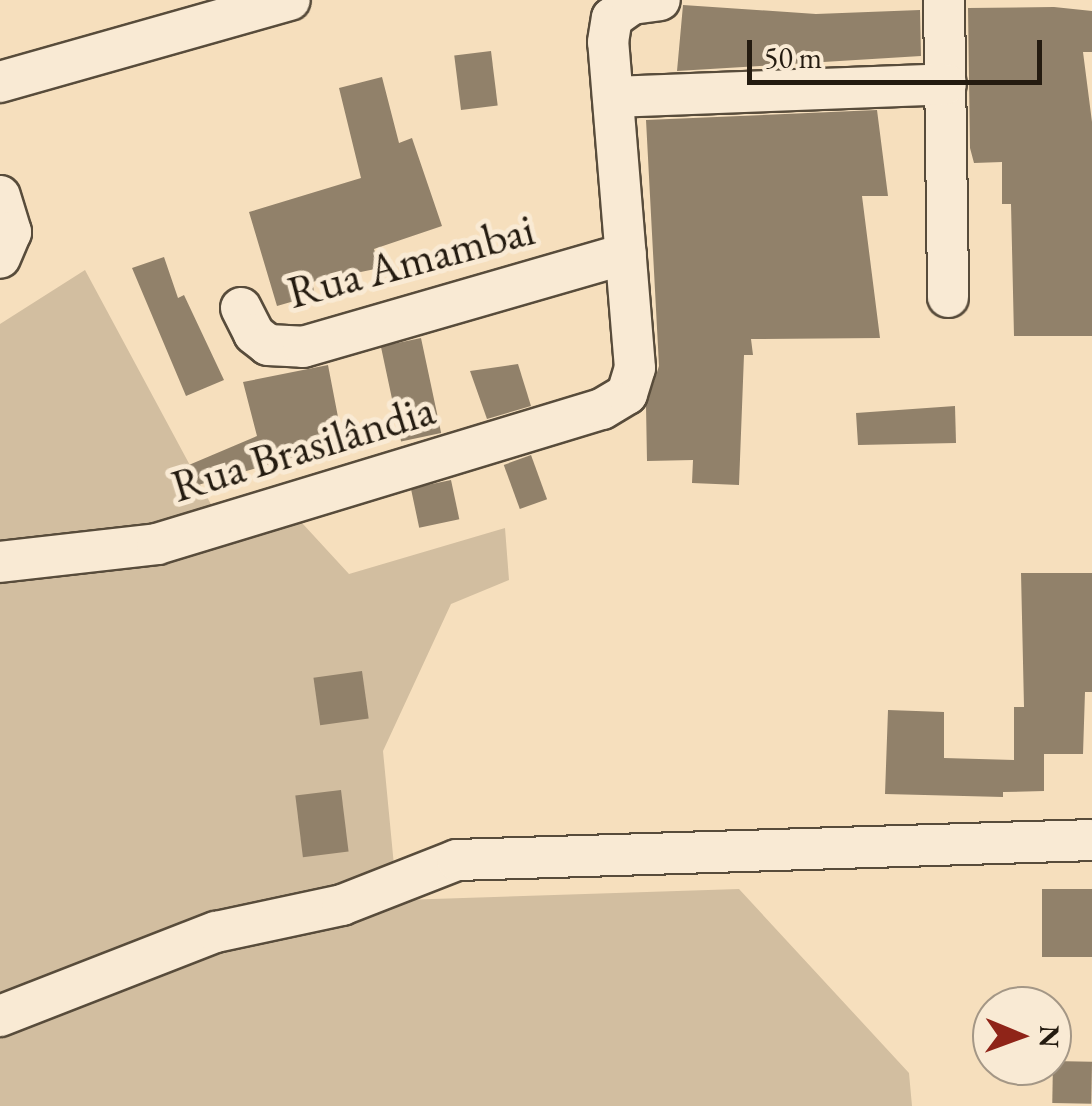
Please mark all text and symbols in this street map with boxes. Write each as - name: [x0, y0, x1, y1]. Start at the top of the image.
- scale bar: [752, 20, 1047, 82]
- text: 50 m: [764, 38, 822, 77]
- street label: Rua Amambai: [282, 202, 540, 320]
- street label: Rua Brasilândia: [165, 382, 441, 514]
- north arrow: [972, 986, 1072, 1086]
- text: N: [1032, 1025, 1068, 1048]

